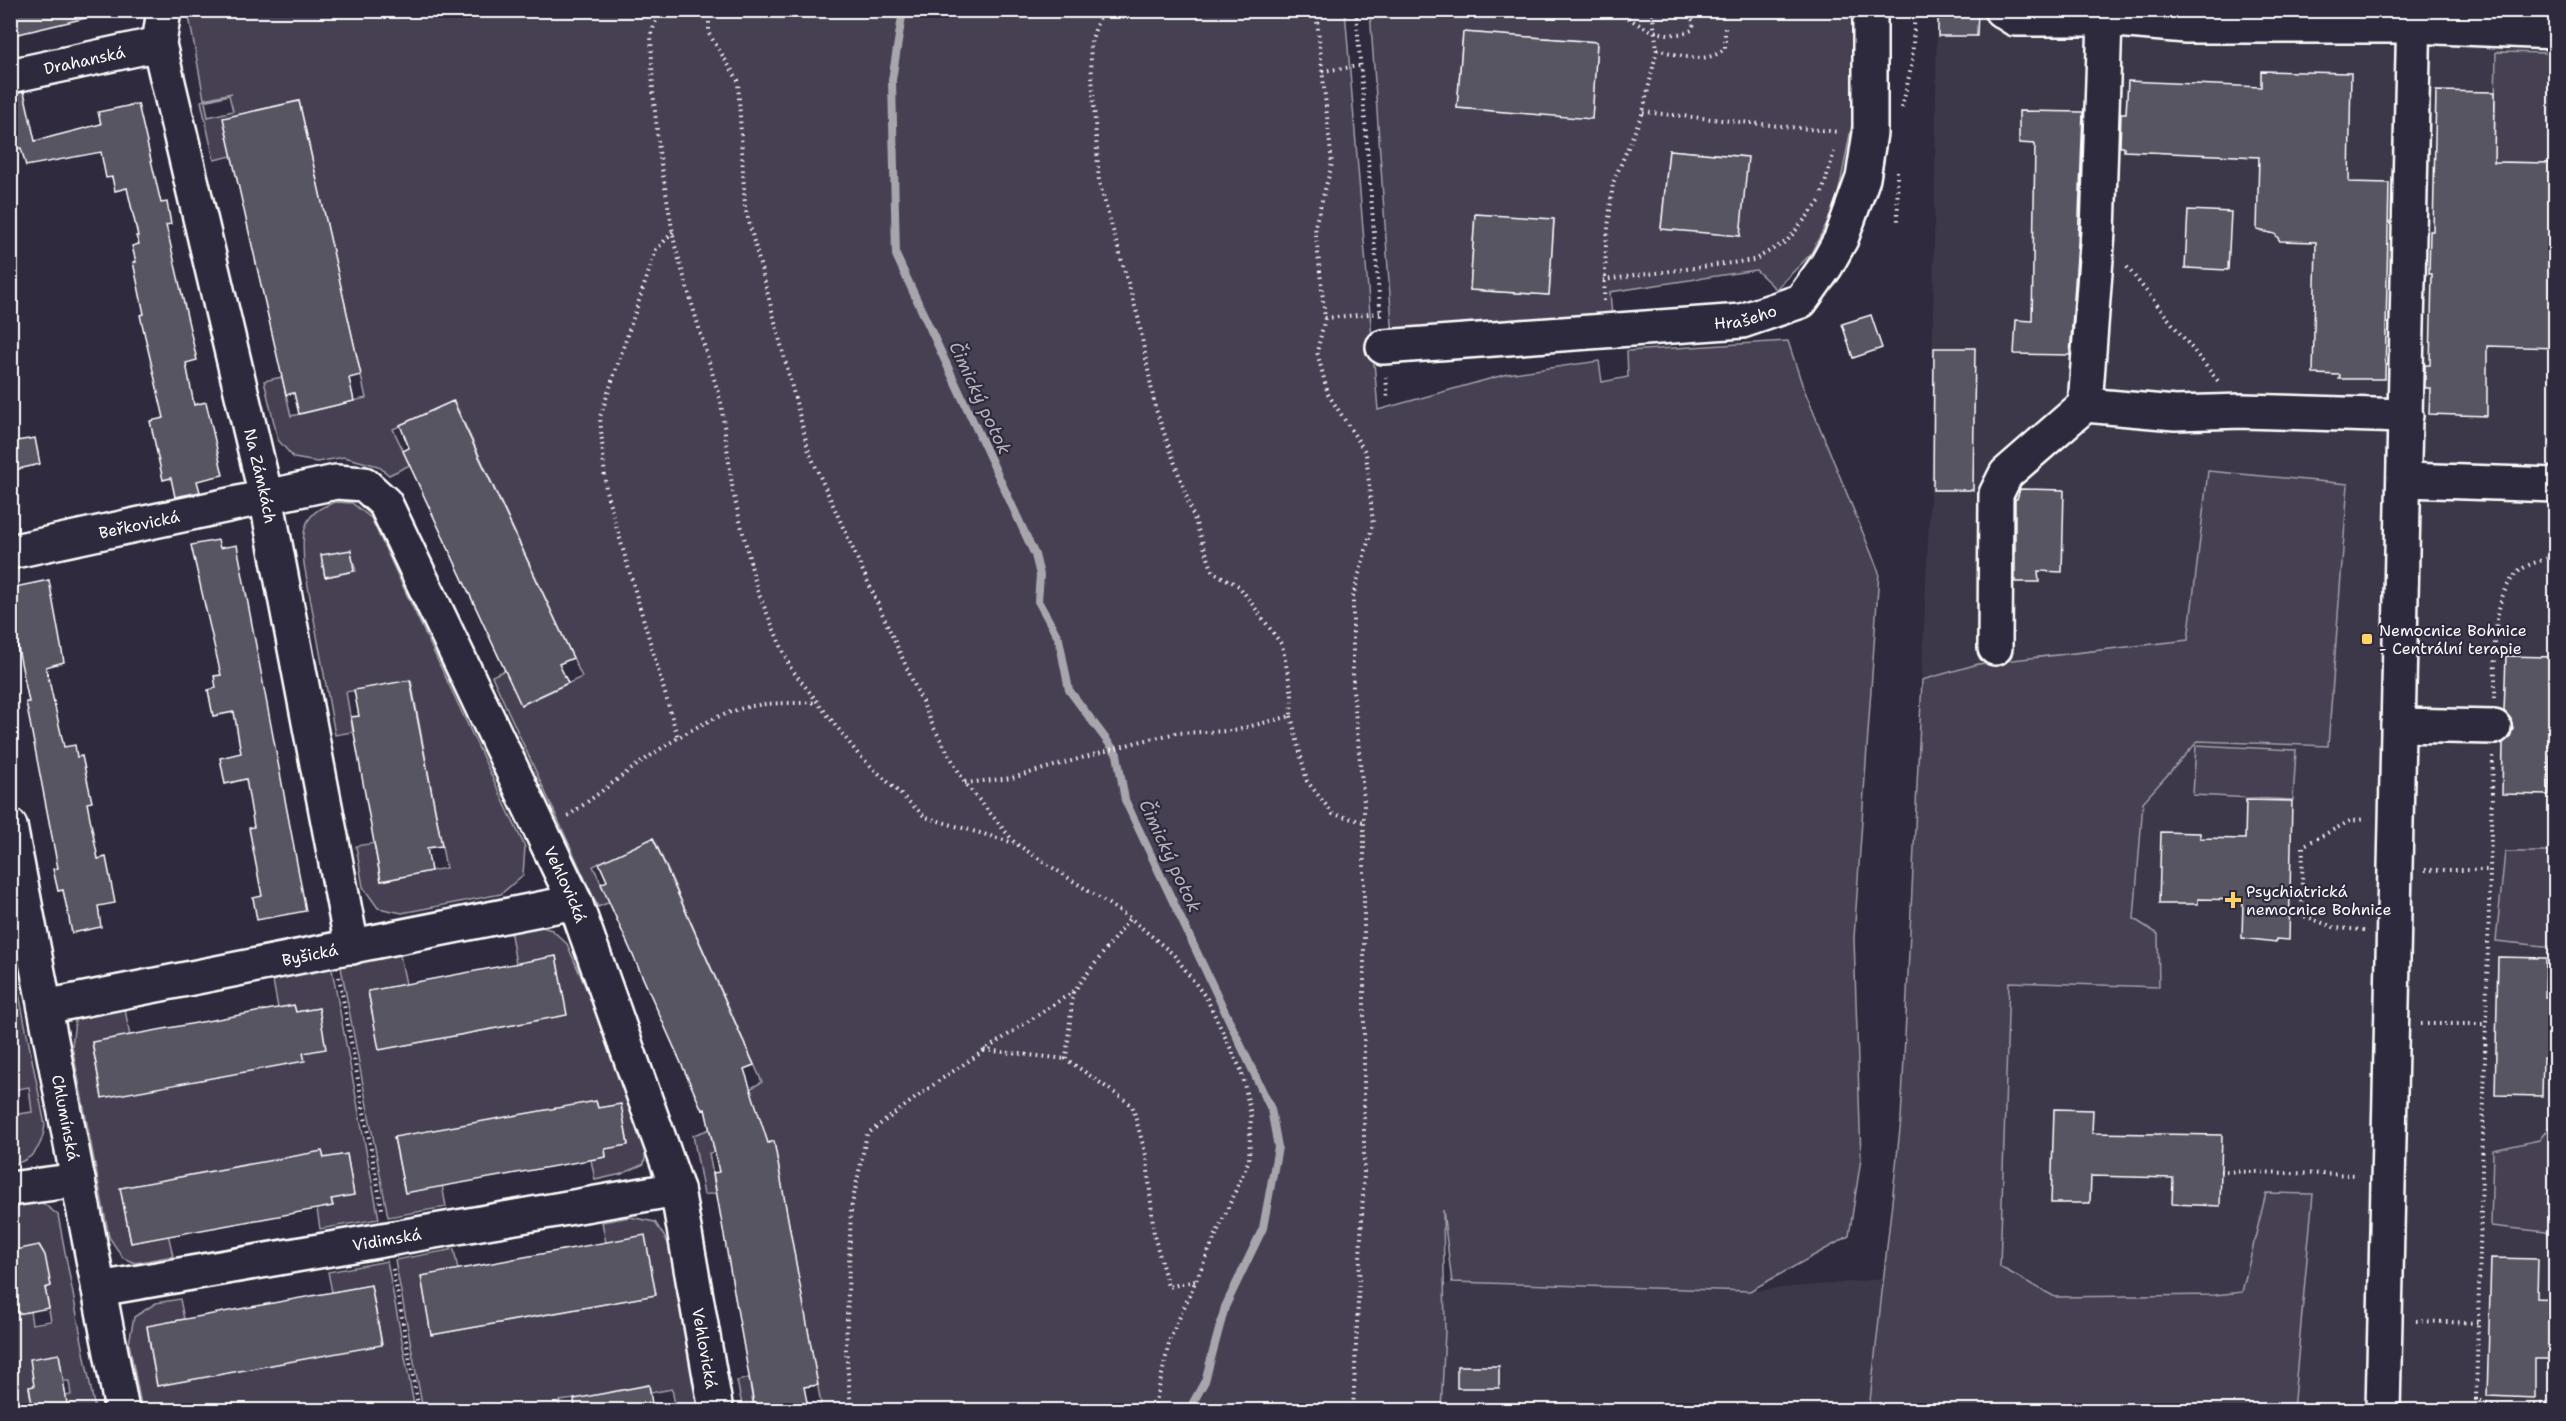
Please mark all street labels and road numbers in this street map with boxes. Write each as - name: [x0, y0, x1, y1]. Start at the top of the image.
- street label: Drahanská: [42, 41, 127, 79]
- street label: Hrašeho: [1713, 299, 1780, 333]
- street label: Na Zámkách: [240, 426, 281, 525]
- street label: Beřkovická: [97, 505, 181, 543]
- street label: Vehlovická: [539, 843, 592, 925]
- street label: Byšická: [280, 939, 340, 970]
- street label: Chlumínská: [47, 1073, 84, 1163]
- street label: Vidimská: [351, 1223, 423, 1255]
- street label: Vehlovická: [688, 1306, 723, 1390]

